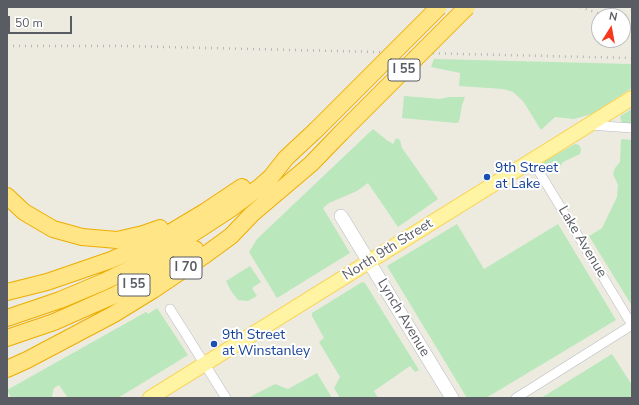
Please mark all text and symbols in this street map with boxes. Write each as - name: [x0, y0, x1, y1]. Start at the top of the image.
- scale bar: [10, 8, 74, 34]
- north arrow: [591, 8, 631, 48]
- text: N: [608, 9, 619, 25]
- text: 50 m: [15, 15, 43, 31]
- road number: I 55: [388, 59, 420, 81]
- place label: 9th Street at Lake: [495, 161, 558, 194]
- marker: 9th Street at Lake: [482, 172, 492, 182]
- street label: Lake Avenue: [554, 203, 610, 281]
- street label: North 9th Street: [340, 216, 436, 284]
- road number: I 70: [170, 257, 202, 279]
- road number: I 55: [118, 274, 150, 296]
- street label: Lynch Avenue: [373, 276, 433, 360]
- place label: 9th Street at Winstanley: [222, 328, 310, 360]
- marker: 9th Street at Winstanley: [209, 339, 219, 349]

